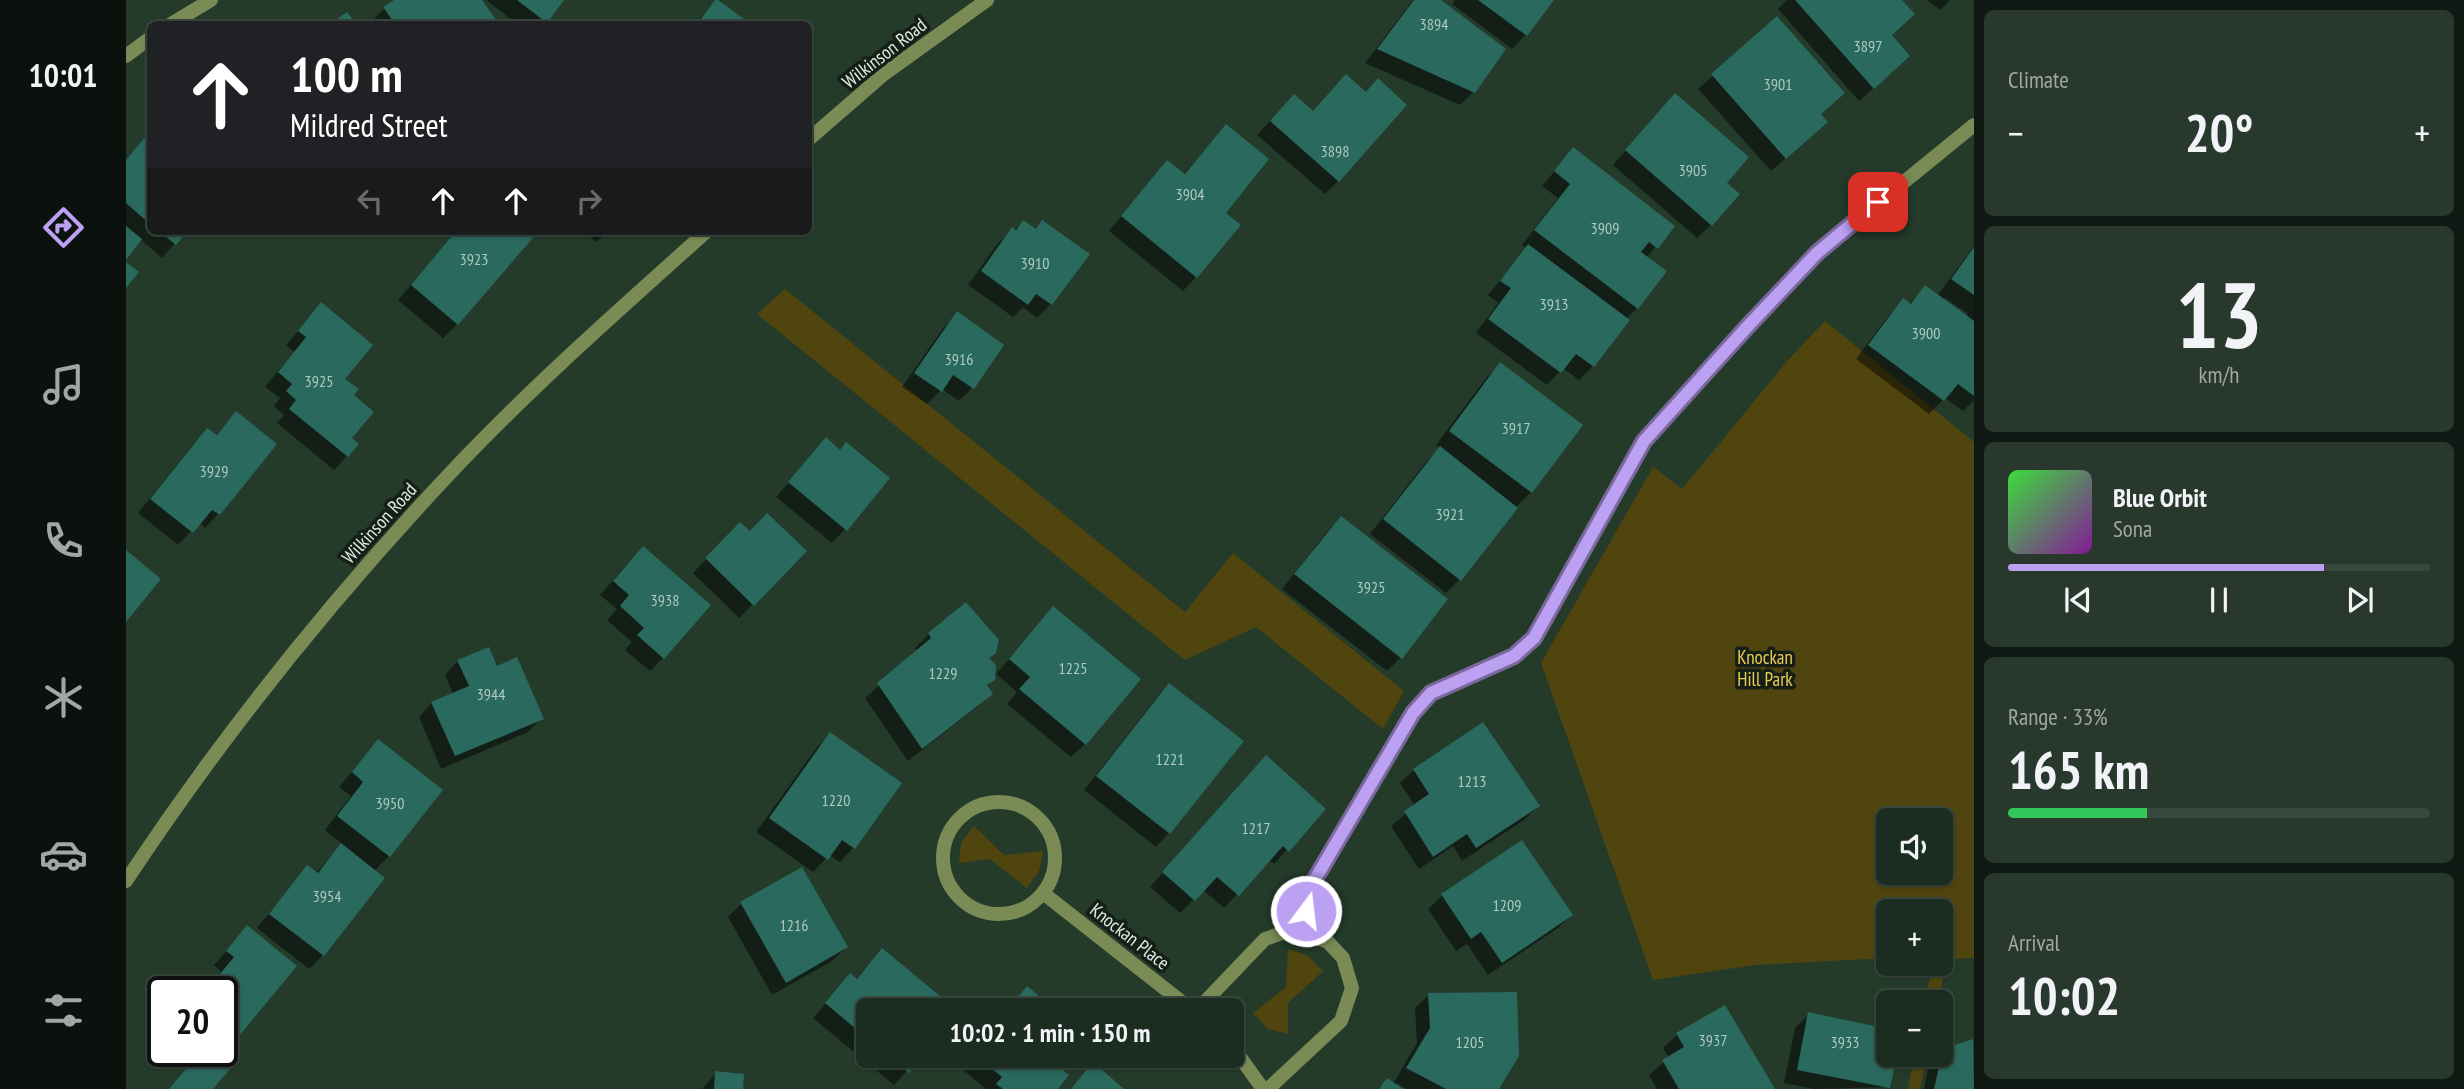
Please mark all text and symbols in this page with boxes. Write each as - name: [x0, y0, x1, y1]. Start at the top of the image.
- street label: Wilkinson Road: [837, 13, 931, 93]
- house number: 3894: [1420, 14, 1448, 34]
- house number: 3897: [1854, 36, 1882, 56]
- text: 100 m: [290, 42, 403, 106]
- icon: ahead: [175, 49, 266, 140]
- text: 10:01: [28, 54, 98, 96]
- text: Climate: [2008, 65, 2069, 94]
- house number: 3901: [1764, 74, 1792, 94]
- text: 20°: [2185, 99, 2253, 166]
- text: Mildred Street: [290, 104, 448, 146]
- text: −: [2008, 108, 2024, 157]
- text: +: [2414, 108, 2430, 157]
- house number: 3898: [1321, 141, 1349, 161]
- house number: 3905: [1679, 160, 1707, 180]
- pin: [1848, 172, 1908, 232]
- icon: left: [351, 182, 389, 220]
- icon: ahead: [424, 182, 462, 220]
- icon: ahead: [497, 182, 535, 220]
- icon: right: [570, 182, 608, 220]
- icon: arrive: [1859, 183, 1897, 221]
- house number: 3904: [1176, 184, 1204, 204]
- icon: directions: [39, 203, 88, 252]
- house number: 3909: [1591, 218, 1619, 238]
- house number: 3923: [460, 249, 488, 269]
- house number: 3910: [1021, 253, 1049, 273]
- text: 13: [2176, 255, 2263, 373]
- house number: 3913: [1540, 294, 1568, 314]
- house number: 3900: [1912, 323, 1940, 343]
- house number: 3916: [945, 349, 973, 369]
- icon: music: [39, 360, 88, 409]
- text: km/h: [2199, 360, 2239, 389]
- house number: 3925: [305, 371, 333, 391]
- house number: 3917: [1502, 418, 1530, 438]
- house number: 3929: [200, 461, 228, 481]
- street label: Wilkinson Road: [336, 478, 422, 568]
- text: Blue Orbit: [2113, 481, 2207, 514]
- house number: 3921: [1436, 504, 1464, 524]
- text: Sona: [2113, 514, 2152, 543]
- icon: phone: [39, 516, 88, 565]
- house number: 3925: [1357, 577, 1385, 597]
- icon: previous: [2059, 581, 2097, 619]
- icon: pause: [2200, 581, 2238, 619]
- icon: next: [2341, 581, 2379, 619]
- house number: 3938: [651, 590, 679, 610]
- park label: Knockan Hill Park: [1737, 645, 1793, 691]
- house number: 1225: [1059, 658, 1087, 678]
- house number: 1229: [929, 663, 957, 683]
- icon: climate: [39, 673, 88, 722]
- house number: 3944: [477, 684, 505, 704]
- text: Range · 33%: [2008, 702, 2108, 731]
- text: 165 km: [2008, 736, 2149, 803]
- house number: 1221: [1156, 749, 1184, 769]
- house number: 1213: [1458, 771, 1486, 791]
- house number: 1220: [822, 790, 850, 810]
- house number: 3950: [376, 793, 404, 813]
- map controls: [1876, 808, 1953, 1067]
- button: sound: [1876, 808, 1953, 885]
- house number: 1217: [1242, 818, 1270, 838]
- icon: car: [39, 830, 88, 879]
- position arrow: [1269, 874, 1343, 948]
- house number: 3954: [313, 886, 341, 906]
- house number: 1209: [1493, 895, 1521, 915]
- street label: Knockan Place: [1085, 897, 1175, 975]
- button: +: [1876, 899, 1953, 976]
- house number: 1216: [780, 915, 808, 935]
- text: Arrival: [2008, 928, 2060, 957]
- text: 10:02: [2008, 962, 2120, 1029]
- speed limit sign: 20: [147, 976, 238, 1067]
- icon: filters: [39, 986, 88, 1035]
- button: −: [1876, 990, 1953, 1067]
- text: 10:02 · 1 min · 150 m: [950, 1016, 1150, 1049]
- house number: 3937: [1699, 1030, 1727, 1050]
- house number: 1205: [1456, 1032, 1484, 1052]
- house number: 3933: [1831, 1032, 1859, 1052]

